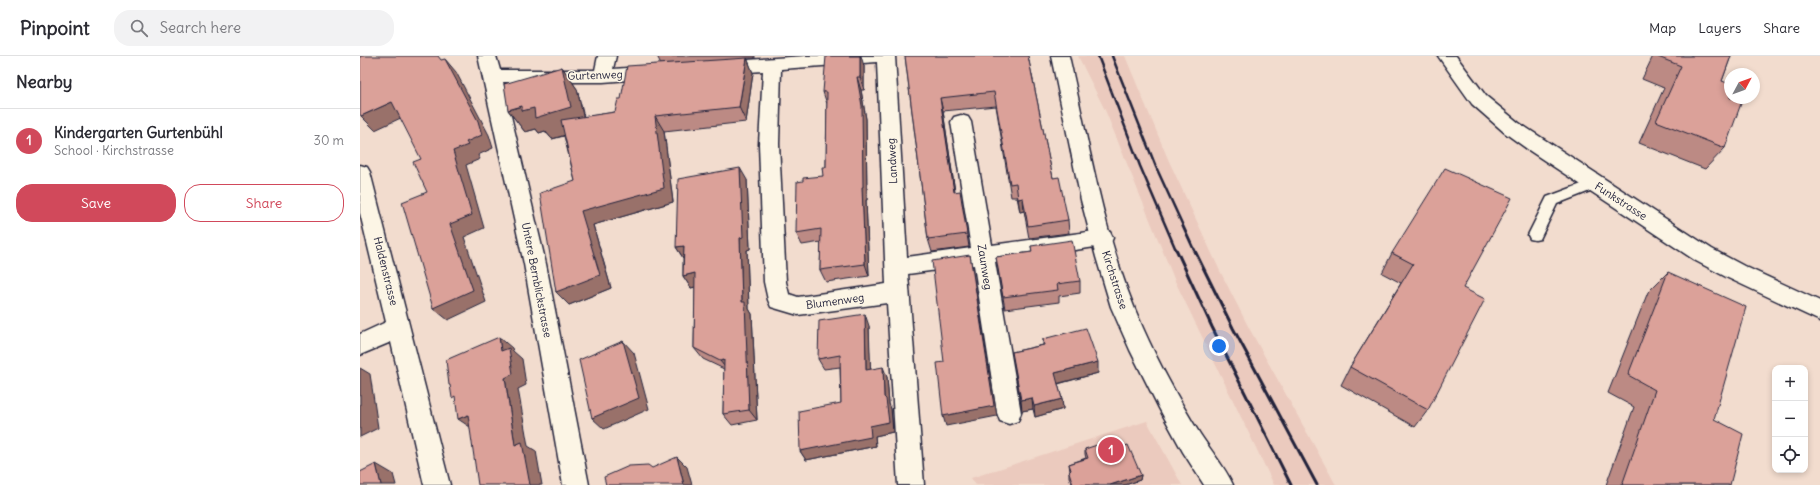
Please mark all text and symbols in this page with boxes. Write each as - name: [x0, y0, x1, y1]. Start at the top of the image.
- search box: [114, 10, 394, 46]
- text: Pinpoint: [20, 16, 90, 40]
- icon: search: [128, 17, 150, 39]
- text: Search here: [160, 18, 241, 37]
- text: Map: [1649, 19, 1676, 37]
- text: Layers: [1698, 19, 1741, 37]
- text: Share: [1763, 19, 1800, 37]
- street label: Gurtenweg: [567, 67, 623, 83]
- north arrow: [1724, 68, 1760, 104]
- text: Nearby: [16, 71, 72, 93]
- text: Kindergarten Gurtenbühl: [54, 123, 223, 142]
- text: 1: [26, 132, 32, 149]
- text: 30 m: [314, 132, 344, 149]
- street label: Landweg: [884, 138, 900, 184]
- text: School · Kirchstrasse: [54, 142, 174, 159]
- street label: Funkstrasse: [1592, 179, 1650, 223]
- button: Save: [16, 184, 176, 222]
- button: Share: [184, 184, 344, 222]
- street label: Untere Bernblickstrasse: [519, 221, 555, 339]
- street label: Haldenstrasse: [371, 235, 401, 307]
- street label: Zaunweg: [975, 243, 995, 291]
- street label: Kirchstrasse: [1099, 249, 1131, 311]
- street label: Blumenweg: [805, 290, 865, 312]
- your location: [1209, 336, 1229, 356]
- map controls: [1772, 365, 1808, 473]
- button: +: [1772, 365, 1808, 401]
- button: −: [1772, 401, 1808, 437]
- pin: 1: [1098, 435, 1124, 465]
- button: locate: [1772, 437, 1808, 473]

